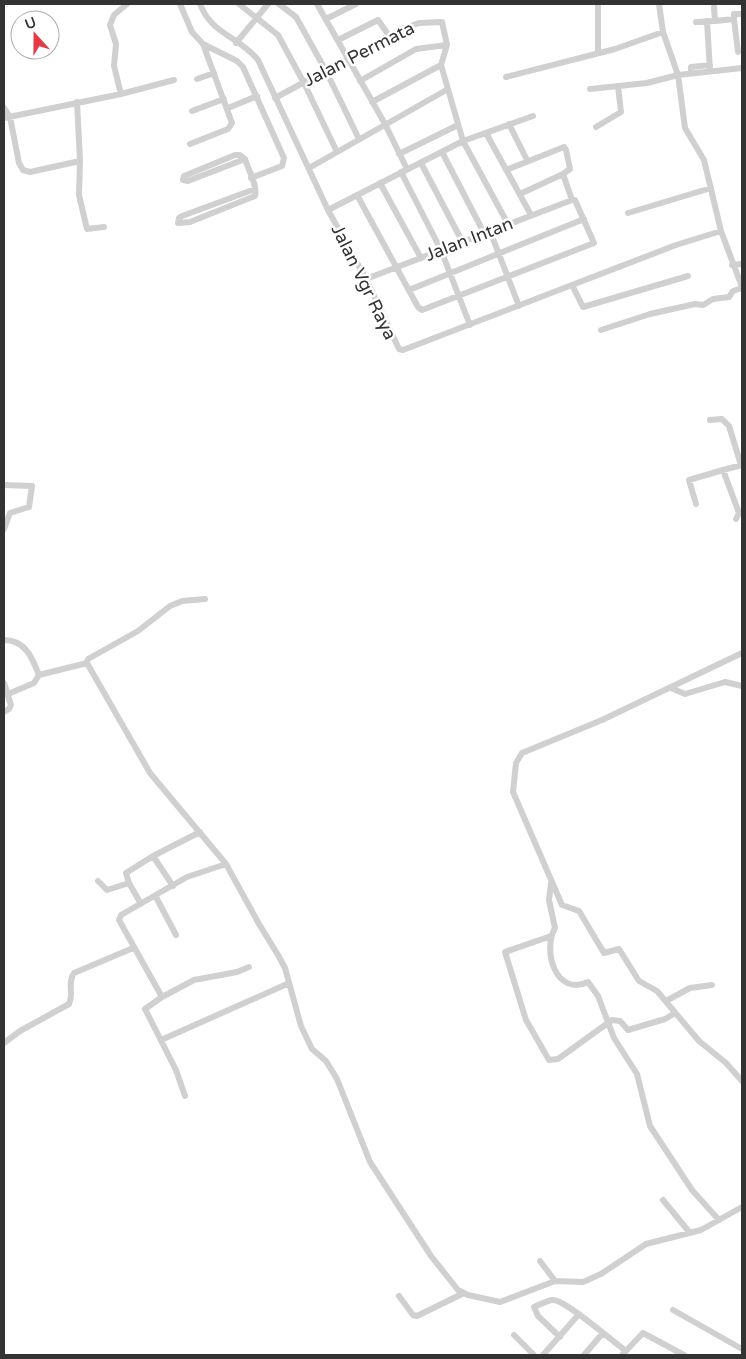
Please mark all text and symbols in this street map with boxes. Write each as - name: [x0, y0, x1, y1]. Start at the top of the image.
- north arrow: [10, 10, 60, 60]
- text: U: [23, 13, 39, 33]
- street label: Jalan Permata: [300, 17, 418, 91]
- street label: Jalan Intan: [422, 212, 516, 266]
- street label: Jalan Vgr Raya: [327, 221, 401, 343]

